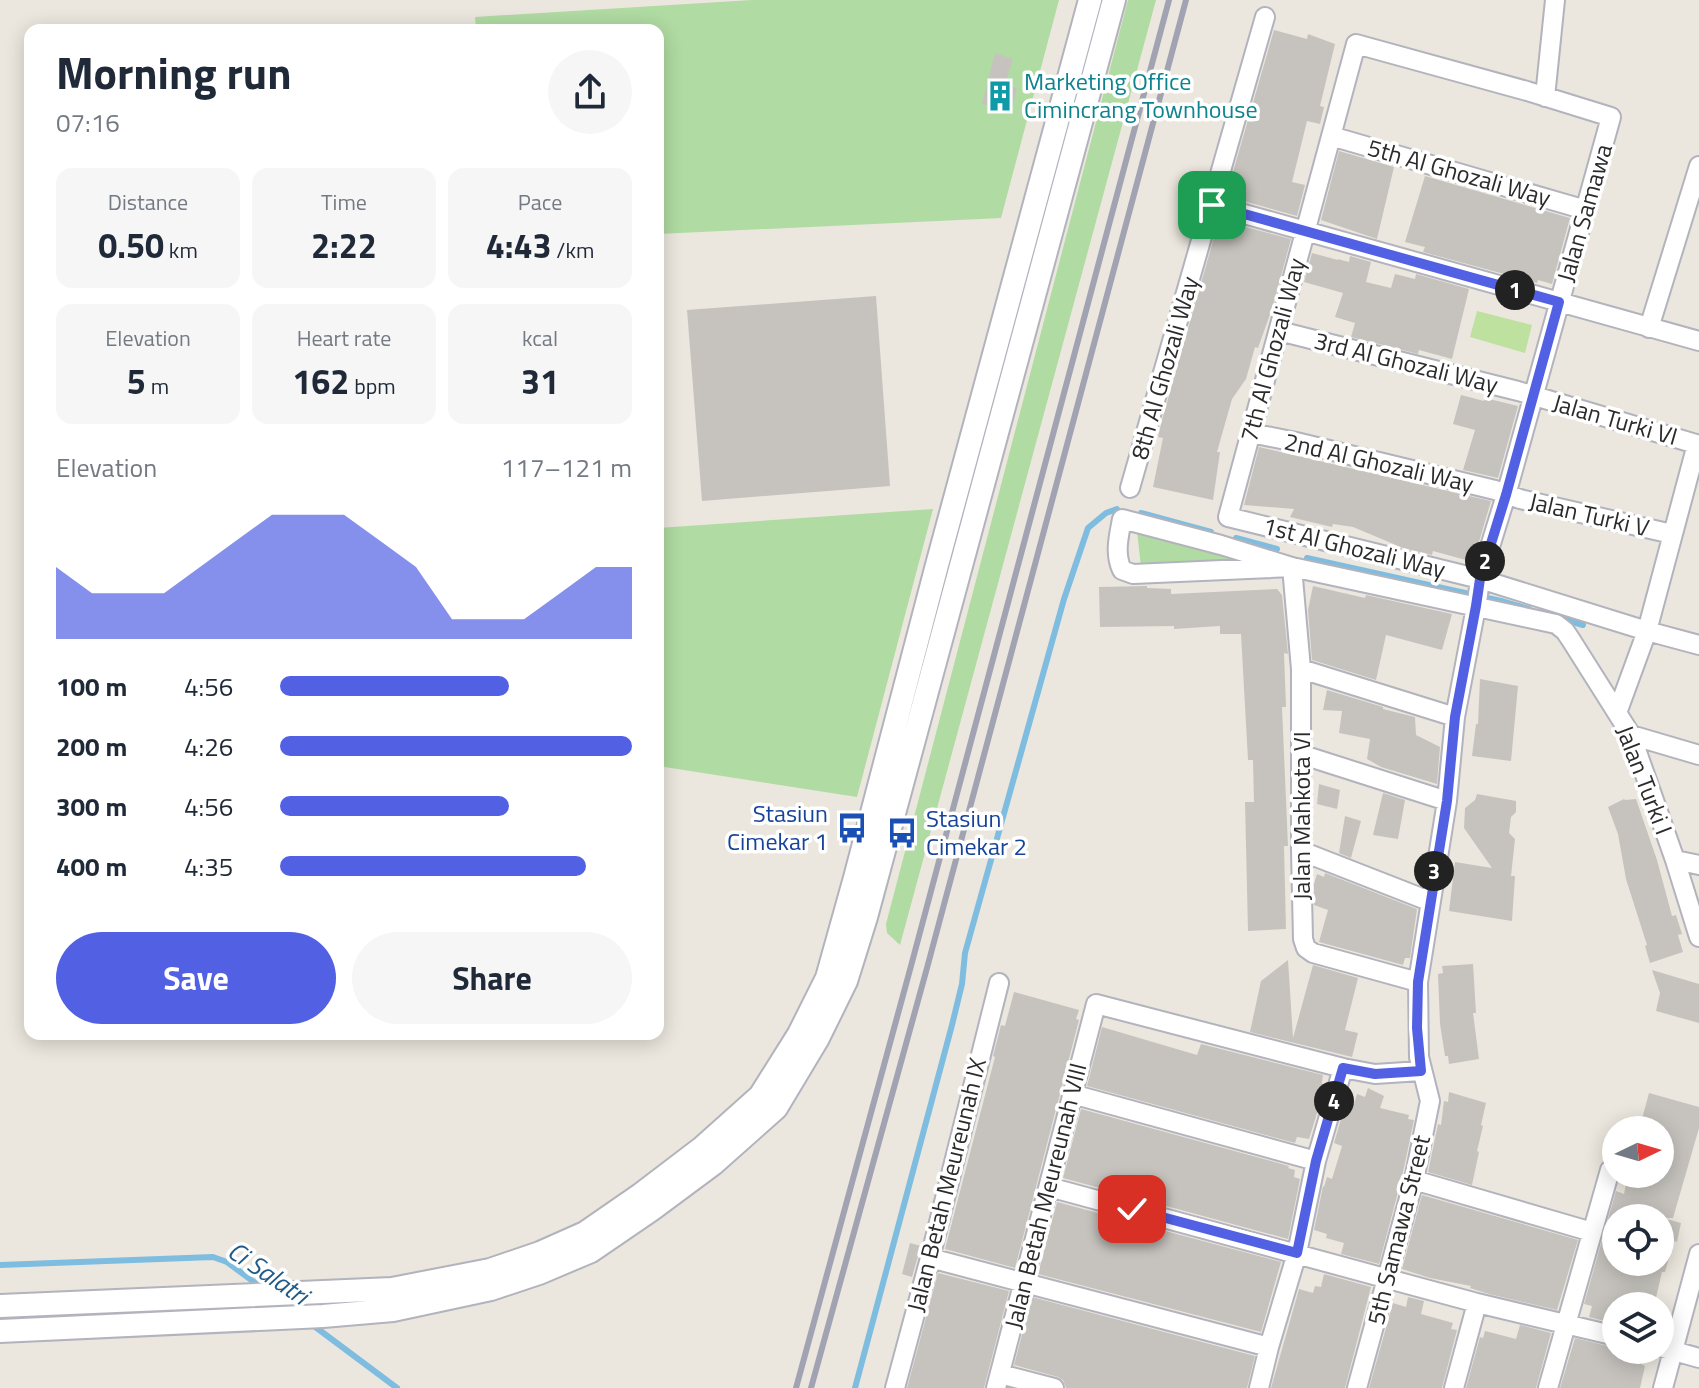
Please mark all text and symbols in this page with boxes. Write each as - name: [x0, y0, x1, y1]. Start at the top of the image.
- text: Morning run: [56, 39, 292, 106]
- button: share: [548, 50, 632, 134]
- place label: Marketing Office Cimincrang Townhouse: [1024, 63, 1258, 127]
- building icon: Marketing Office Cimincrang Townhouse: [983, 79, 1017, 113]
- text: 07:16: [56, 103, 120, 142]
- street label: 5th Al Ghozali Way: [1364, 129, 1555, 215]
- street label: Jalan Samawa: [1547, 140, 1621, 286]
- pin: [1178, 171, 1246, 239]
- icon: arrive: [1190, 183, 1234, 227]
- text: Distance: [108, 185, 188, 219]
- text: Time: [321, 185, 367, 219]
- text: Pace: [518, 185, 562, 219]
- text: 0.50: [98, 219, 164, 271]
- text: 2:22: [311, 219, 377, 271]
- text: 4:43: [486, 219, 551, 271]
- text: km: [164, 233, 198, 267]
- text: /km: [551, 233, 594, 267]
- street label: 7th Al Ghozali Way: [1230, 253, 1314, 446]
- pin: 1: [1495, 270, 1535, 310]
- street label: 8th Al Ghozali Way: [1121, 272, 1207, 463]
- text: 1: [1509, 273, 1521, 307]
- text: Elevation: [105, 321, 191, 355]
- text: Heart rate: [297, 321, 391, 355]
- text: kcal: [522, 321, 558, 355]
- street label: 3rd Al Ghozali Way: [1311, 322, 1502, 402]
- text: 5: [127, 355, 146, 407]
- text: 162: [292, 355, 349, 407]
- text: 31: [521, 355, 559, 407]
- text: m: [146, 369, 169, 403]
- text: bpm: [349, 369, 396, 403]
- street label: Jalan Turki VI: [1549, 384, 1682, 454]
- street label: 2nd Al Ghozali Way: [1281, 423, 1478, 501]
- text: Elevation: [56, 448, 157, 487]
- text: 117–121 m: [501, 448, 632, 487]
- street label: Jalan Turki V: [1526, 483, 1653, 545]
- street label: 1st Al Ghozali Way: [1259, 507, 1450, 587]
- pin: 2: [1465, 541, 1505, 581]
- text: 2: [1479, 544, 1491, 578]
- text: 100 m: [56, 667, 127, 706]
- text: 4:56: [184, 667, 233, 706]
- street label: Jalan Turki I: [1608, 720, 1682, 839]
- text: 200 m: [56, 727, 127, 766]
- text: 4:26: [184, 727, 233, 766]
- street label: Jalan Mahkota VI: [1283, 731, 1319, 901]
- text: 300 m: [56, 787, 127, 826]
- text: 4:56: [184, 787, 233, 826]
- place label: Stasiun Cimekar 1: [727, 795, 828, 859]
- place label: Stasiun Cimekar 2: [926, 800, 1027, 864]
- bus stop icon: Stasiun Cimekar 1: [835, 811, 869, 845]
- bus stop icon: Stasiun Cimekar 2: [885, 816, 919, 850]
- text: 400 m: [56, 847, 127, 886]
- text: 4:35: [184, 847, 233, 886]
- pin: 3: [1414, 851, 1454, 891]
- text: 3: [1428, 854, 1440, 888]
- button: Save: [56, 932, 336, 1024]
- button: Share: [352, 932, 632, 1024]
- street label: Jalan Betah Meureunah IX: [897, 1054, 995, 1315]
- street label: Jalan Betah Meureunah VIII: [995, 1059, 1095, 1332]
- pin: 4: [1314, 1081, 1354, 1121]
- text: 4: [1328, 1084, 1340, 1118]
- north arrow: [1602, 1116, 1674, 1188]
- map controls: [1602, 1116, 1674, 1364]
- street label: 5th Samawa Street: [1357, 1130, 1439, 1328]
- pin: [1098, 1175, 1166, 1243]
- icon: check: [1110, 1187, 1154, 1231]
- button: locate: [1602, 1204, 1674, 1276]
- water label: Ci Salatri: [220, 1231, 319, 1316]
- button: layers: [1602, 1292, 1674, 1364]

